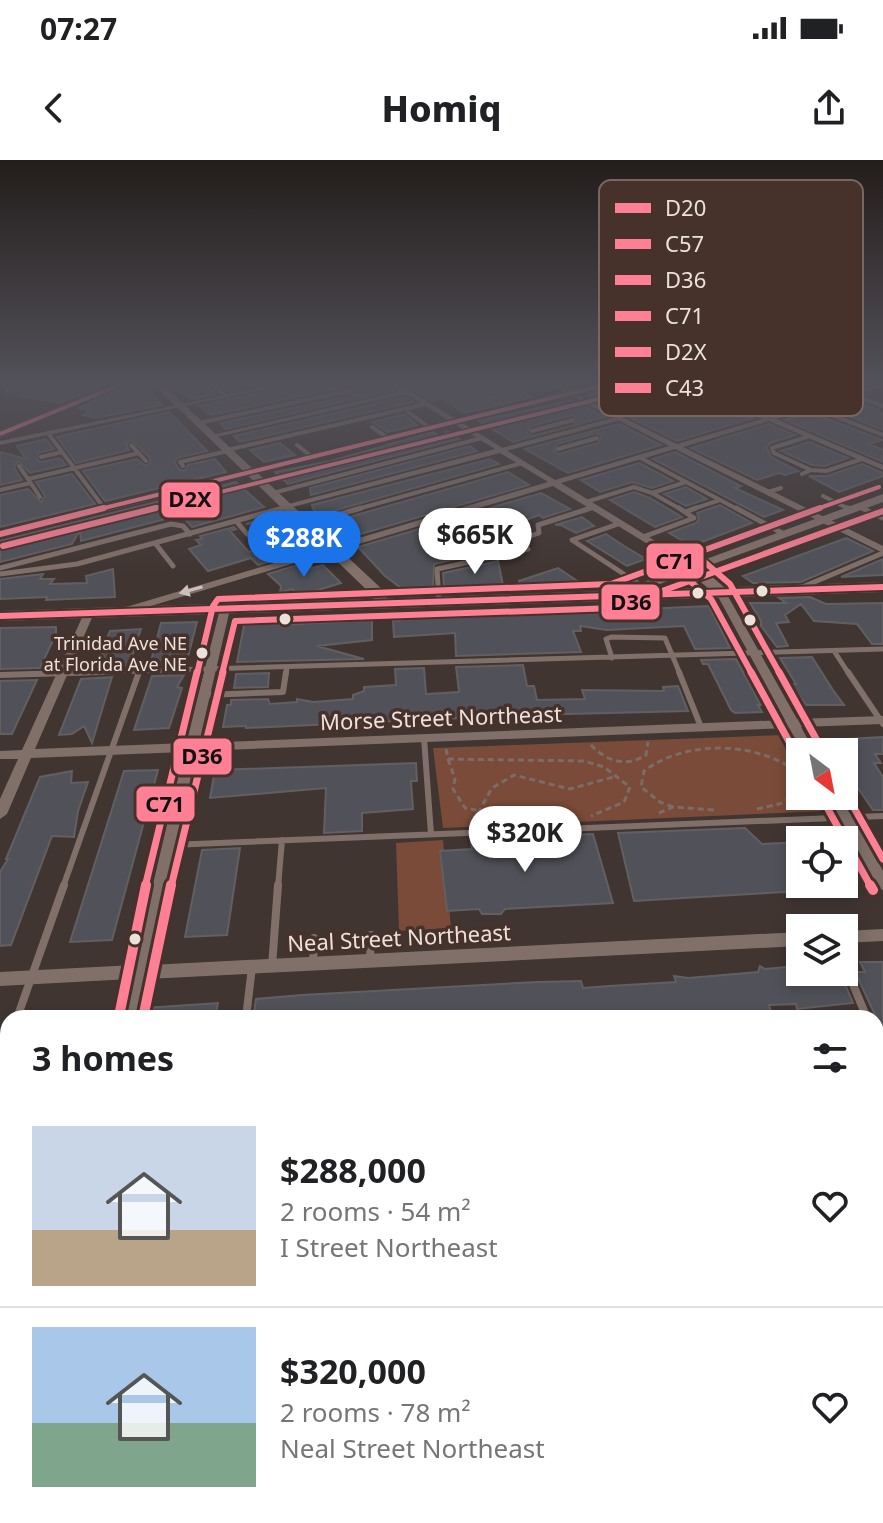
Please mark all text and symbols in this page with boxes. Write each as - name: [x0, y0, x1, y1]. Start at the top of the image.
- text: 07:27: [40, 8, 117, 49]
- text: Homiq: [382, 84, 501, 133]
- icon: back: [32, 86, 76, 130]
- icon: share: [807, 86, 851, 130]
- legend: [599, 180, 863, 416]
- text: D20: [665, 192, 706, 222]
- text: C57: [665, 228, 704, 258]
- text: D36: [665, 264, 706, 294]
- text: C71: [665, 300, 704, 330]
- text: D2X: [665, 336, 707, 366]
- text: C43: [665, 372, 704, 402]
- line badge: D2X: [160, 481, 221, 519]
- text: D2X: [168, 483, 212, 513]
- pin: $665K: [419, 508, 531, 576]
- pin: $288K: [248, 511, 360, 579]
- text: $665K: [437, 516, 513, 552]
- text: $288K: [266, 519, 342, 555]
- line badge: C71: [645, 542, 705, 580]
- text: C71: [655, 545, 695, 575]
- line badge: D36: [600, 583, 661, 621]
- unlabelled marker: [754, 583, 770, 599]
- one-way arrow: [178, 584, 202, 597]
- unlabelled marker: [690, 585, 706, 601]
- text: D36: [610, 586, 652, 616]
- unlabelled marker: [277, 611, 293, 627]
- unlabelled marker: [742, 612, 758, 628]
- place label: Trinidad Ave NE at Florida Ave NE: [44, 631, 187, 676]
- marker: Trinidad Ave NE at Florida Ave NE: [194, 645, 210, 661]
- street label: Morse Street Northeast: [320, 698, 563, 736]
- line badge: D36: [172, 737, 233, 776]
- north arrow: [786, 738, 858, 810]
- map controls: [786, 738, 858, 986]
- text: D36: [181, 740, 223, 770]
- line badge: C71: [135, 785, 196, 823]
- text: C71: [145, 788, 185, 818]
- pin: $320K: [469, 806, 581, 874]
- text: $320K: [487, 814, 563, 850]
- button: locate: [786, 826, 858, 898]
- button: layers: [786, 914, 858, 986]
- street label: Neal Street Northeast: [286, 916, 512, 958]
- unlabelled marker: [127, 931, 143, 947]
- text: 3 homes: [32, 1035, 174, 1081]
- icon: filters: [808, 1036, 852, 1080]
- text: $288,000: [280, 1147, 426, 1193]
- icon: home: [96, 1158, 192, 1254]
- icon: heart: [808, 1184, 852, 1228]
- text: 2 rooms · 54 m²: [280, 1193, 470, 1229]
- text: I Street Northeast: [280, 1229, 498, 1265]
- text: $320,000: [280, 1348, 426, 1394]
- icon: home: [96, 1359, 192, 1455]
- icon: heart: [808, 1385, 852, 1429]
- text: 2 rooms · 78 m²: [280, 1394, 470, 1430]
- text: Neal Street Northeast: [280, 1430, 545, 1466]

